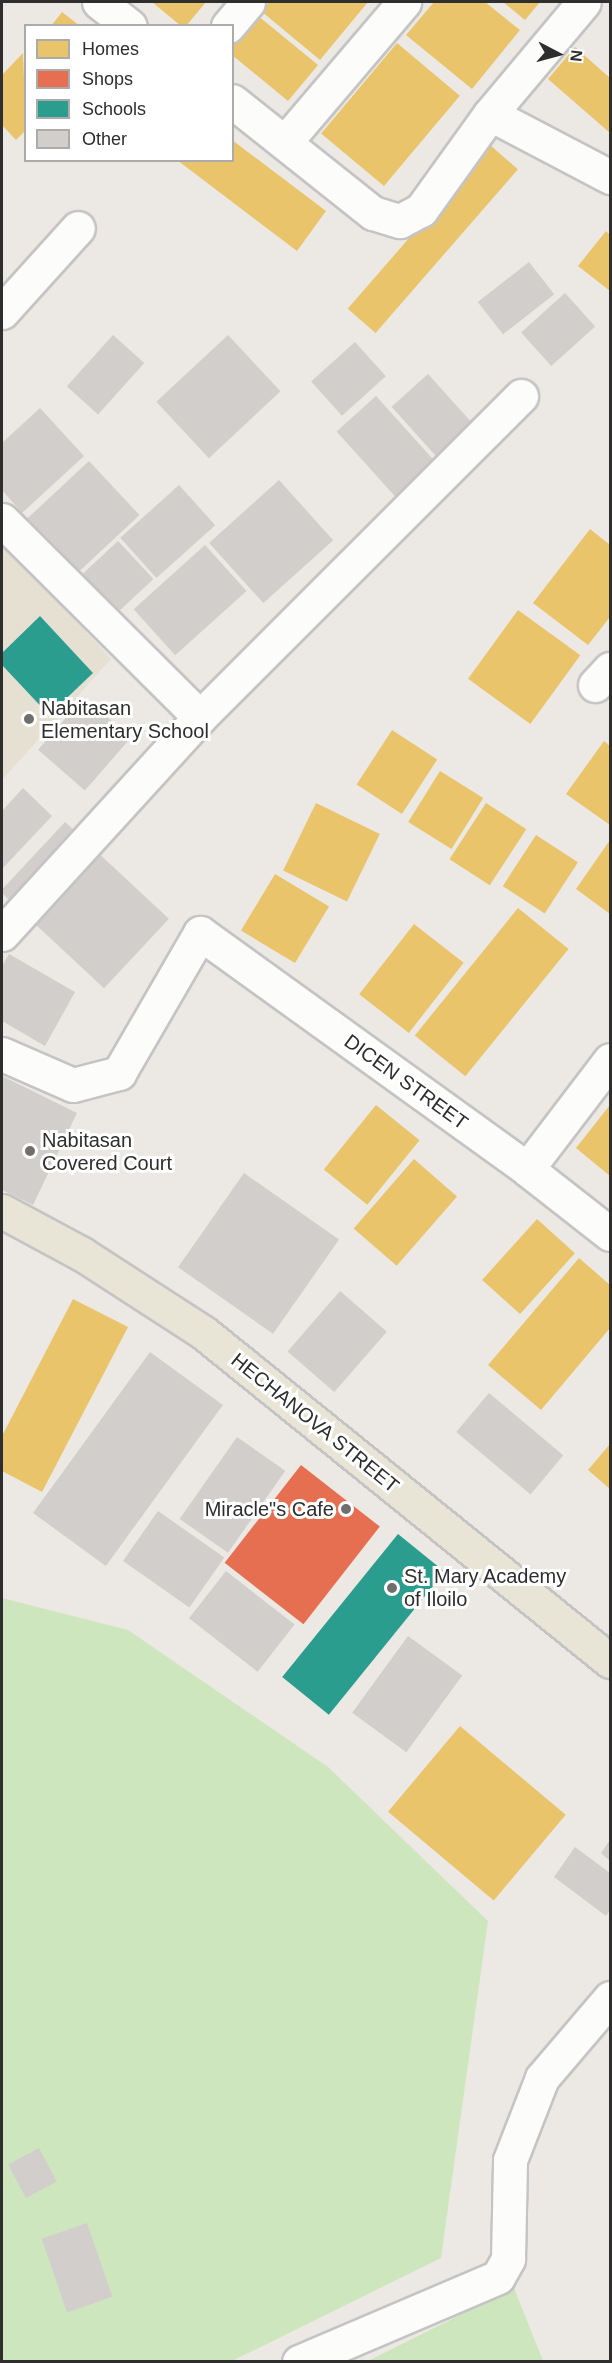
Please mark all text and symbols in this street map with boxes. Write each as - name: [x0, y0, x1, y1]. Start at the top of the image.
- legend: [24, 24, 234, 162]
- north arrow: [528, 24, 588, 84]
- text: Homes: [82, 39, 139, 59]
- text: N: [567, 49, 585, 63]
- text: Shops: [82, 69, 133, 89]
- text: Schools: [82, 99, 146, 119]
- text: Other: [82, 129, 127, 149]
- place label: Nabitasan Elementary School: [41, 696, 209, 743]
- marker: Nabitasan Elementary School: [22, 712, 36, 726]
- street label: DICEN STREET: [340, 1029, 472, 1135]
- place label: Nabitasan Covered Court: [42, 1128, 172, 1175]
- marker: Nabitasan Covered Court: [23, 1144, 37, 1158]
- street label: HECHANOVA STREET: [226, 1348, 404, 1498]
- place label: Miracle"s Cafe: [205, 1497, 334, 1521]
- marker: Miracle"s Cafe: [339, 1502, 353, 1516]
- place label: St. Mary Academy of Iloilo: [404, 1564, 567, 1611]
- marker: St. Mary Academy of Iloilo: [385, 1581, 399, 1595]

